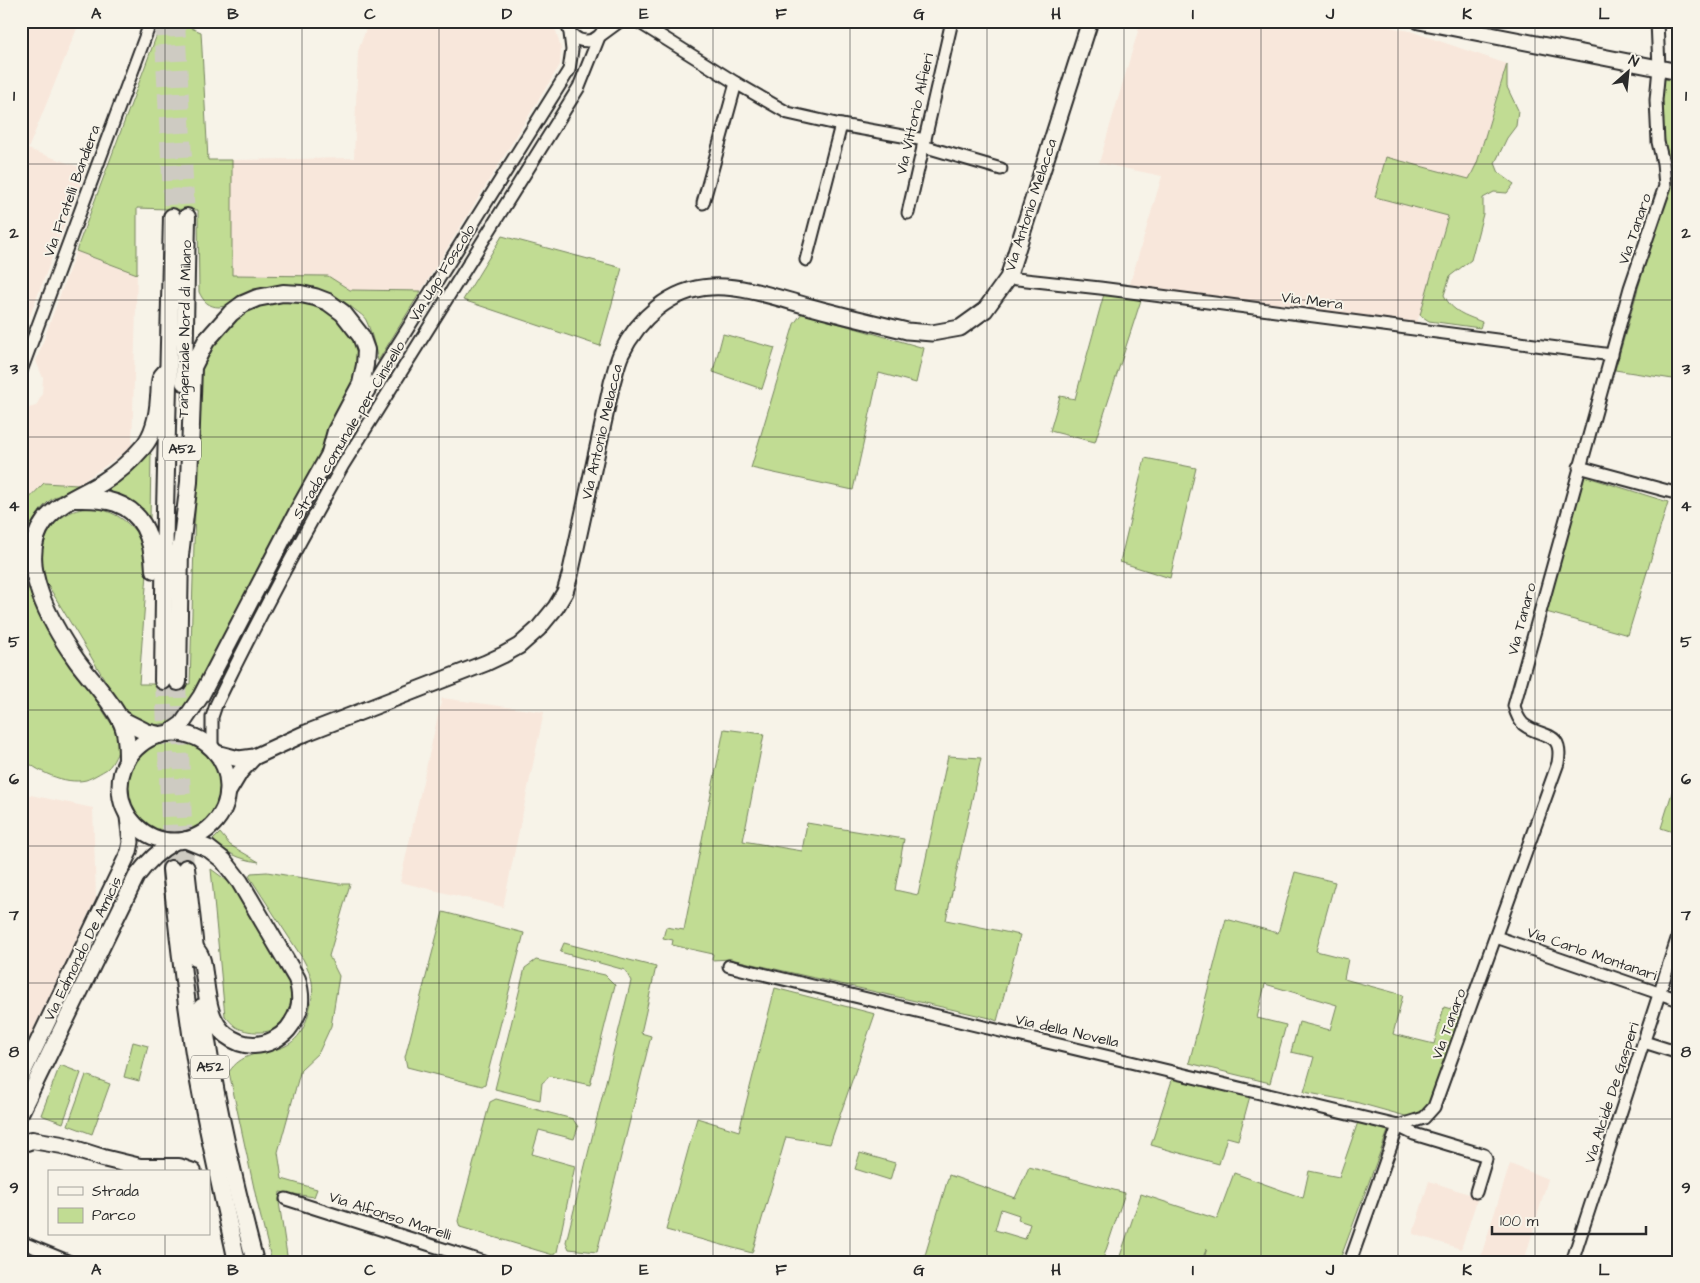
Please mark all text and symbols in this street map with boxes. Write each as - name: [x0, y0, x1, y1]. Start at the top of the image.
- text: A: [91, 3, 102, 25]
- text: B: [227, 3, 239, 25]
- text: C: [364, 3, 376, 25]
- text: D: [502, 3, 513, 25]
- text: E: [639, 3, 649, 25]
- text: F: [775, 3, 787, 25]
- text: G: [913, 3, 925, 25]
- text: H: [1051, 3, 1061, 25]
- text: I: [1192, 3, 1194, 25]
- text: J: [1325, 3, 1335, 25]
- text: K: [1462, 3, 1472, 25]
- text: L: [1598, 3, 1610, 25]
- north arrow: [1602, 48, 1652, 98]
- street label: Via Vittorio Alfieri: [891, 50, 939, 177]
- text: N: [1625, 50, 1642, 72]
- text: 1: [13, 85, 16, 107]
- text: 1: [1685, 85, 1688, 107]
- street label: Via Fratelli Bandiera: [38, 122, 106, 260]
- street label: Via Antonio Melacca: [1000, 136, 1062, 274]
- street label: Via Tanaro: [1613, 190, 1657, 267]
- street label: Via Ugo Foscolo: [404, 220, 481, 326]
- text: 2: [8, 222, 19, 244]
- text: 2: [1680, 222, 1691, 244]
- street label: Tangenziale Nord di Milano: [173, 239, 198, 418]
- street label: Via Mera: [1280, 287, 1344, 315]
- street label: Strada comunale per Cinisello: [287, 337, 411, 523]
- text: 3: [9, 358, 19, 380]
- text: 3: [1681, 358, 1691, 380]
- street label: Via Antonio Melacca: [576, 362, 628, 502]
- road number: A52: [163, 438, 201, 460]
- text: 4: [9, 495, 20, 517]
- text: 4: [1681, 495, 1692, 517]
- street label: Via Tanaro: [1502, 580, 1542, 658]
- text: 5: [8, 631, 20, 653]
- text: 5: [1680, 631, 1692, 653]
- text: 6: [9, 768, 19, 790]
- text: 6: [1681, 768, 1691, 790]
- street label: Via Edmondo De Amicis: [39, 873, 127, 1025]
- text: 7: [8, 904, 19, 926]
- text: 7: [1680, 904, 1691, 926]
- street label: Via Carlo Montanari: [1524, 922, 1661, 986]
- street label: Via Tanaro: [1426, 985, 1472, 1062]
- street label: Via della Novella: [1013, 1009, 1121, 1053]
- street label: Via Alcide De Gasperi: [1579, 1019, 1645, 1166]
- text: 8: [9, 1041, 20, 1063]
- text: 8: [1681, 1041, 1692, 1063]
- road number: A52: [191, 1056, 229, 1078]
- legend: [48, 1170, 210, 1236]
- text: 9: [9, 1177, 19, 1199]
- text: 9: [1681, 1177, 1691, 1199]
- text: Strada: [92, 1181, 139, 1202]
- street label: Via Alfonso Marelli: [326, 1186, 455, 1246]
- scale bar: [1492, 1203, 1646, 1235]
- text: Parco: [92, 1205, 136, 1226]
- text: 100 m: [1500, 1211, 1539, 1232]
- text: A: [91, 1259, 102, 1281]
- text: B: [227, 1259, 239, 1281]
- text: C: [364, 1259, 376, 1281]
- text: D: [502, 1259, 513, 1281]
- text: E: [639, 1259, 649, 1281]
- text: F: [775, 1259, 787, 1281]
- text: G: [913, 1259, 925, 1281]
- text: H: [1051, 1259, 1061, 1281]
- text: I: [1192, 1259, 1194, 1281]
- text: J: [1325, 1259, 1335, 1281]
- text: K: [1462, 1259, 1472, 1281]
- text: L: [1598, 1259, 1610, 1281]

